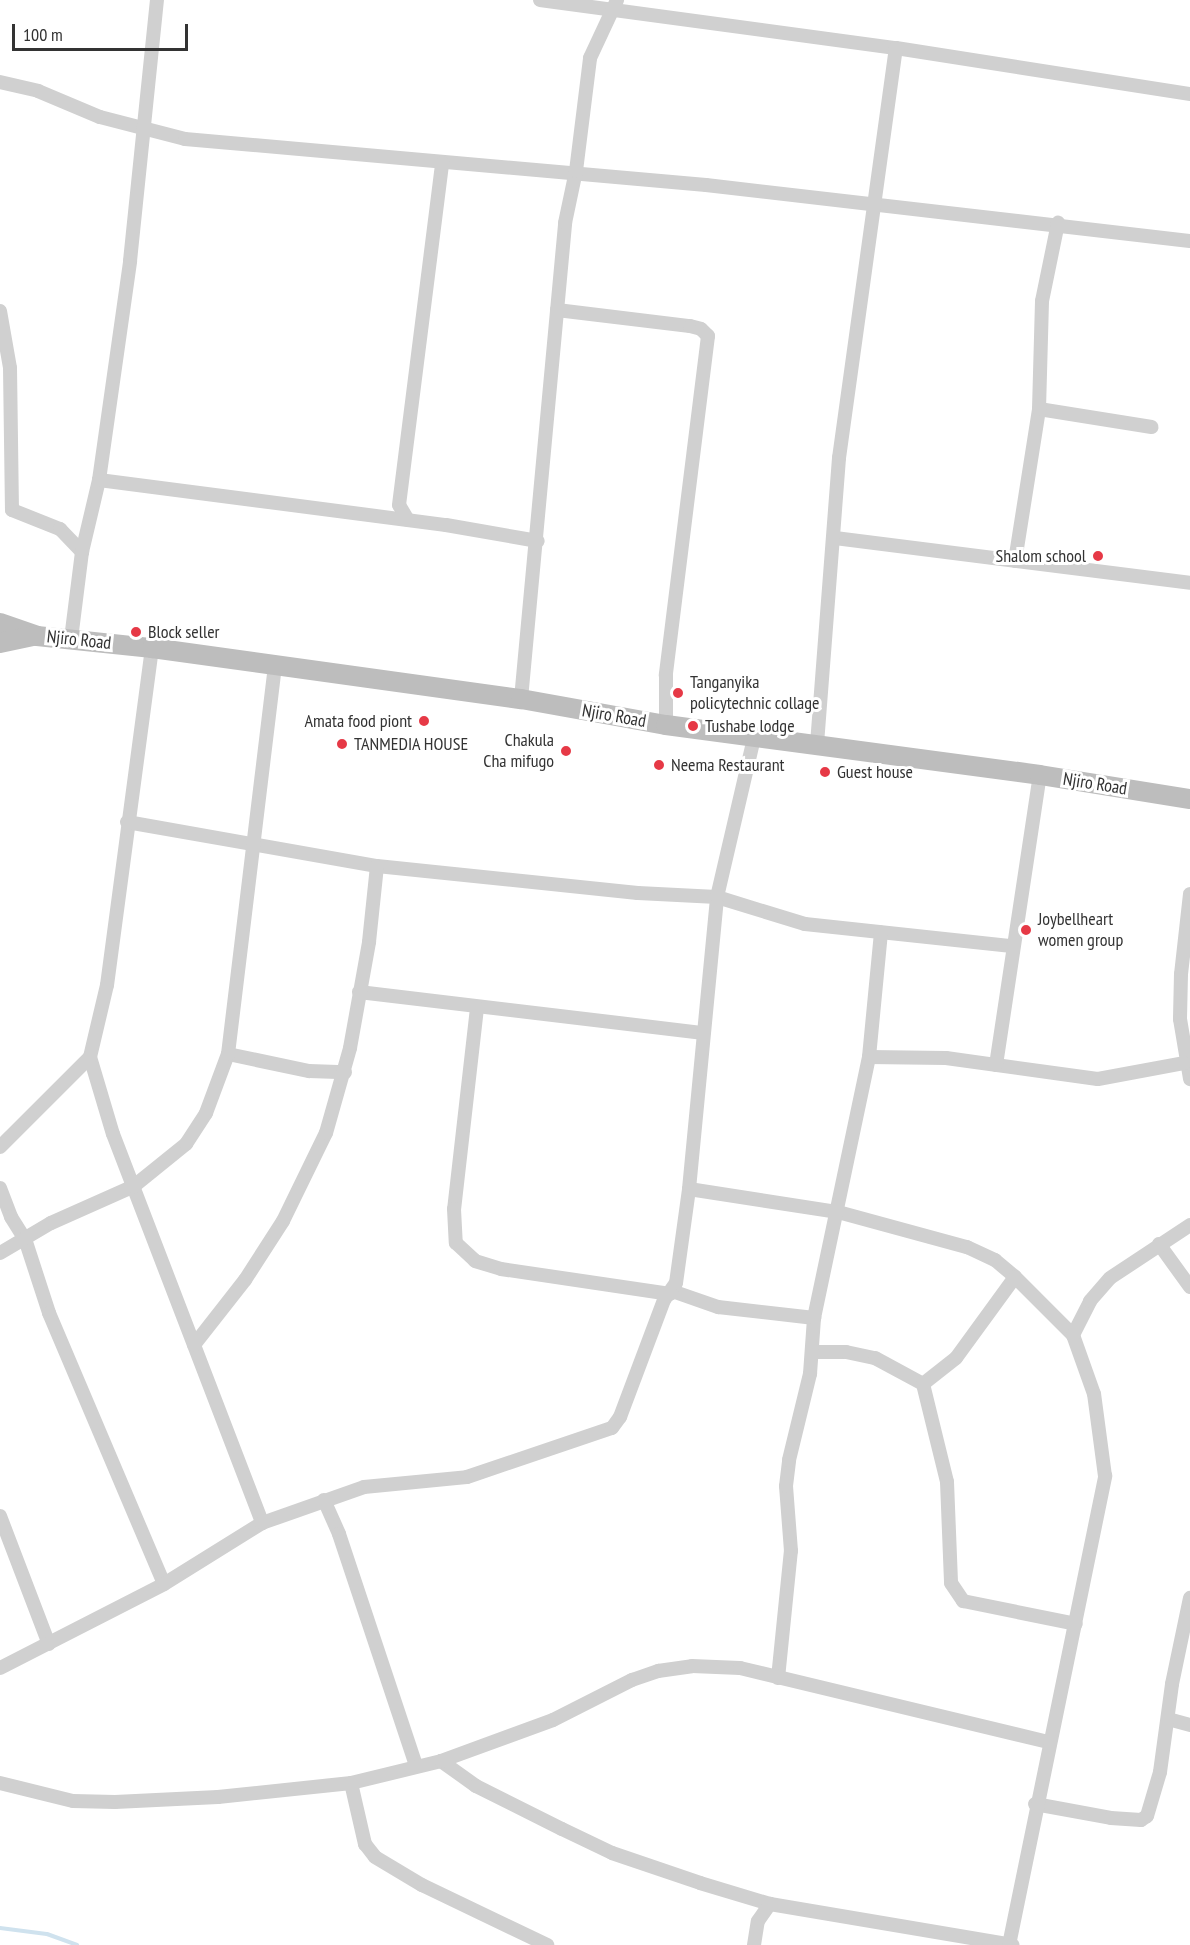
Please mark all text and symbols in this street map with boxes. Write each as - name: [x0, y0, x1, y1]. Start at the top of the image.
- scale bar: [15, 12, 190, 50]
- text: 100 m: [23, 23, 63, 46]
- place label: Shalom school: [996, 545, 1086, 567]
- marker: Shalom school: [1091, 549, 1105, 563]
- place label: Block seller: [148, 621, 220, 643]
- marker: Block seller: [129, 625, 143, 639]
- street label: Njiro Road: [46, 626, 112, 654]
- place label: Tanganyika policytechnic collage: [690, 672, 820, 714]
- marker: Tanganyika policytechnic collage: [671, 686, 685, 700]
- street label: Njiro Road: [580, 700, 648, 732]
- place label: Amata food piont: [305, 710, 412, 732]
- marker: Amata food piont: [417, 714, 431, 728]
- place label: Tushabe lodge: [705, 715, 795, 737]
- marker: Tushabe lodge: [686, 719, 700, 733]
- place label: Chakula Cha mifugo: [483, 730, 554, 772]
- place label: TANMEDIA HOUSE: [354, 733, 469, 755]
- marker: TANMEDIA HOUSE: [335, 737, 349, 751]
- marker: Chakula Cha mifugo: [559, 744, 573, 758]
- place label: Neema Restaurant: [671, 754, 785, 776]
- marker: Neema Restaurant: [652, 758, 666, 772]
- place label: Guest house: [837, 761, 913, 783]
- marker: Guest house: [818, 765, 832, 779]
- street label: Njiro Road: [1061, 768, 1129, 800]
- place label: Joybellheart women group: [1038, 909, 1123, 952]
- marker: Joybellheart women group: [1019, 923, 1033, 937]

